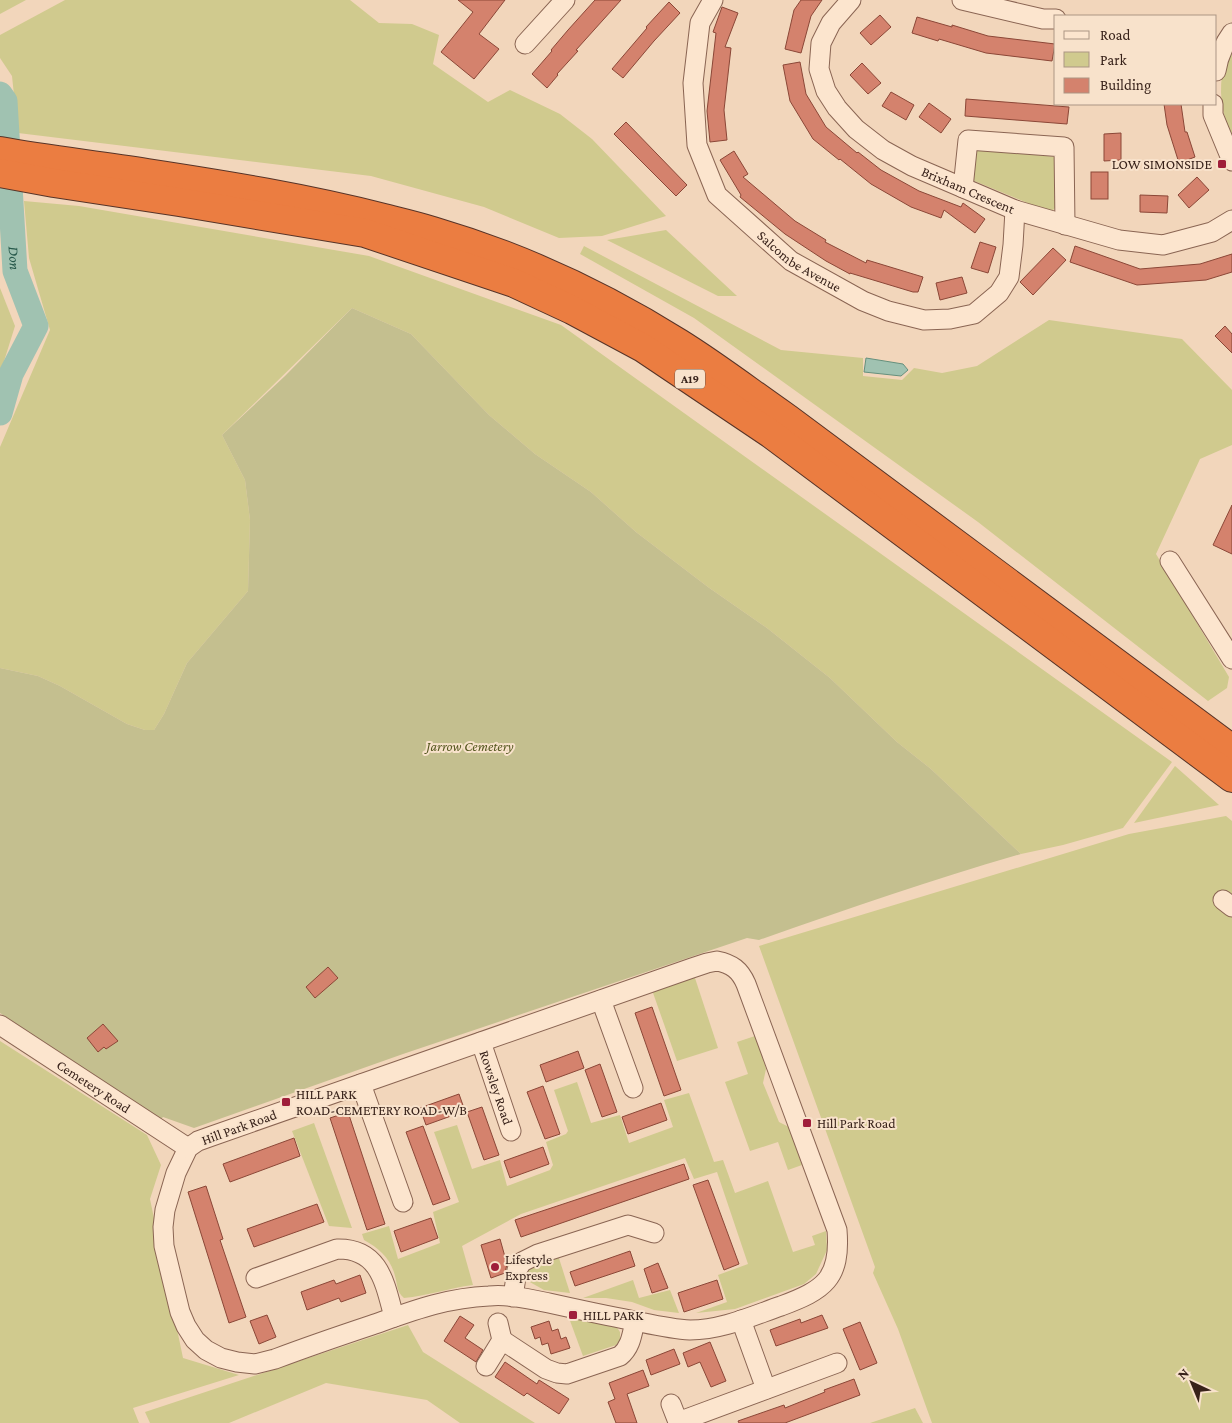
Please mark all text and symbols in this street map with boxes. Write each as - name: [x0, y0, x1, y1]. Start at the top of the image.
- legend: [1054, 15, 1217, 105]
- text: Road: [1100, 27, 1131, 43]
- text: Park: [1100, 52, 1127, 68]
- text: Building: [1100, 77, 1151, 94]
- place label: LOW SIMONSIDE: [1112, 156, 1212, 172]
- marker: LOW SIMONSIDE: [1216, 158, 1228, 170]
- street label: Brixham Crescent: [919, 163, 1017, 217]
- street label: Salcombe Avenue: [754, 227, 844, 295]
- water label: Don: [6, 246, 23, 271]
- road number: A19: [675, 369, 705, 388]
- park label: Jarrow Cemetery: [423, 738, 514, 754]
- street label: Rowsley Road: [476, 1048, 516, 1127]
- street label: Cemetery Road: [54, 1056, 134, 1117]
- place label: HILL PARK ROAD-CEMETERY ROAD-W/B: [296, 1086, 467, 1118]
- marker: HILL PARK ROAD-CEMETERY ROAD-W/B: [280, 1096, 292, 1108]
- street label: Hill Park Road: [199, 1106, 279, 1148]
- place label: Hill Park Road: [817, 1115, 896, 1131]
- marker: Hill Park Road: [801, 1117, 813, 1129]
- place label: Lifestyle Express: [505, 1251, 552, 1283]
- marker: Lifestyle Express: [489, 1261, 501, 1273]
- place label: HILL PARK: [583, 1307, 644, 1323]
- marker: HILL PARK: [567, 1309, 579, 1321]
- north arrow: [1167, 1358, 1217, 1408]
- text: N: [1174, 1364, 1192, 1383]

